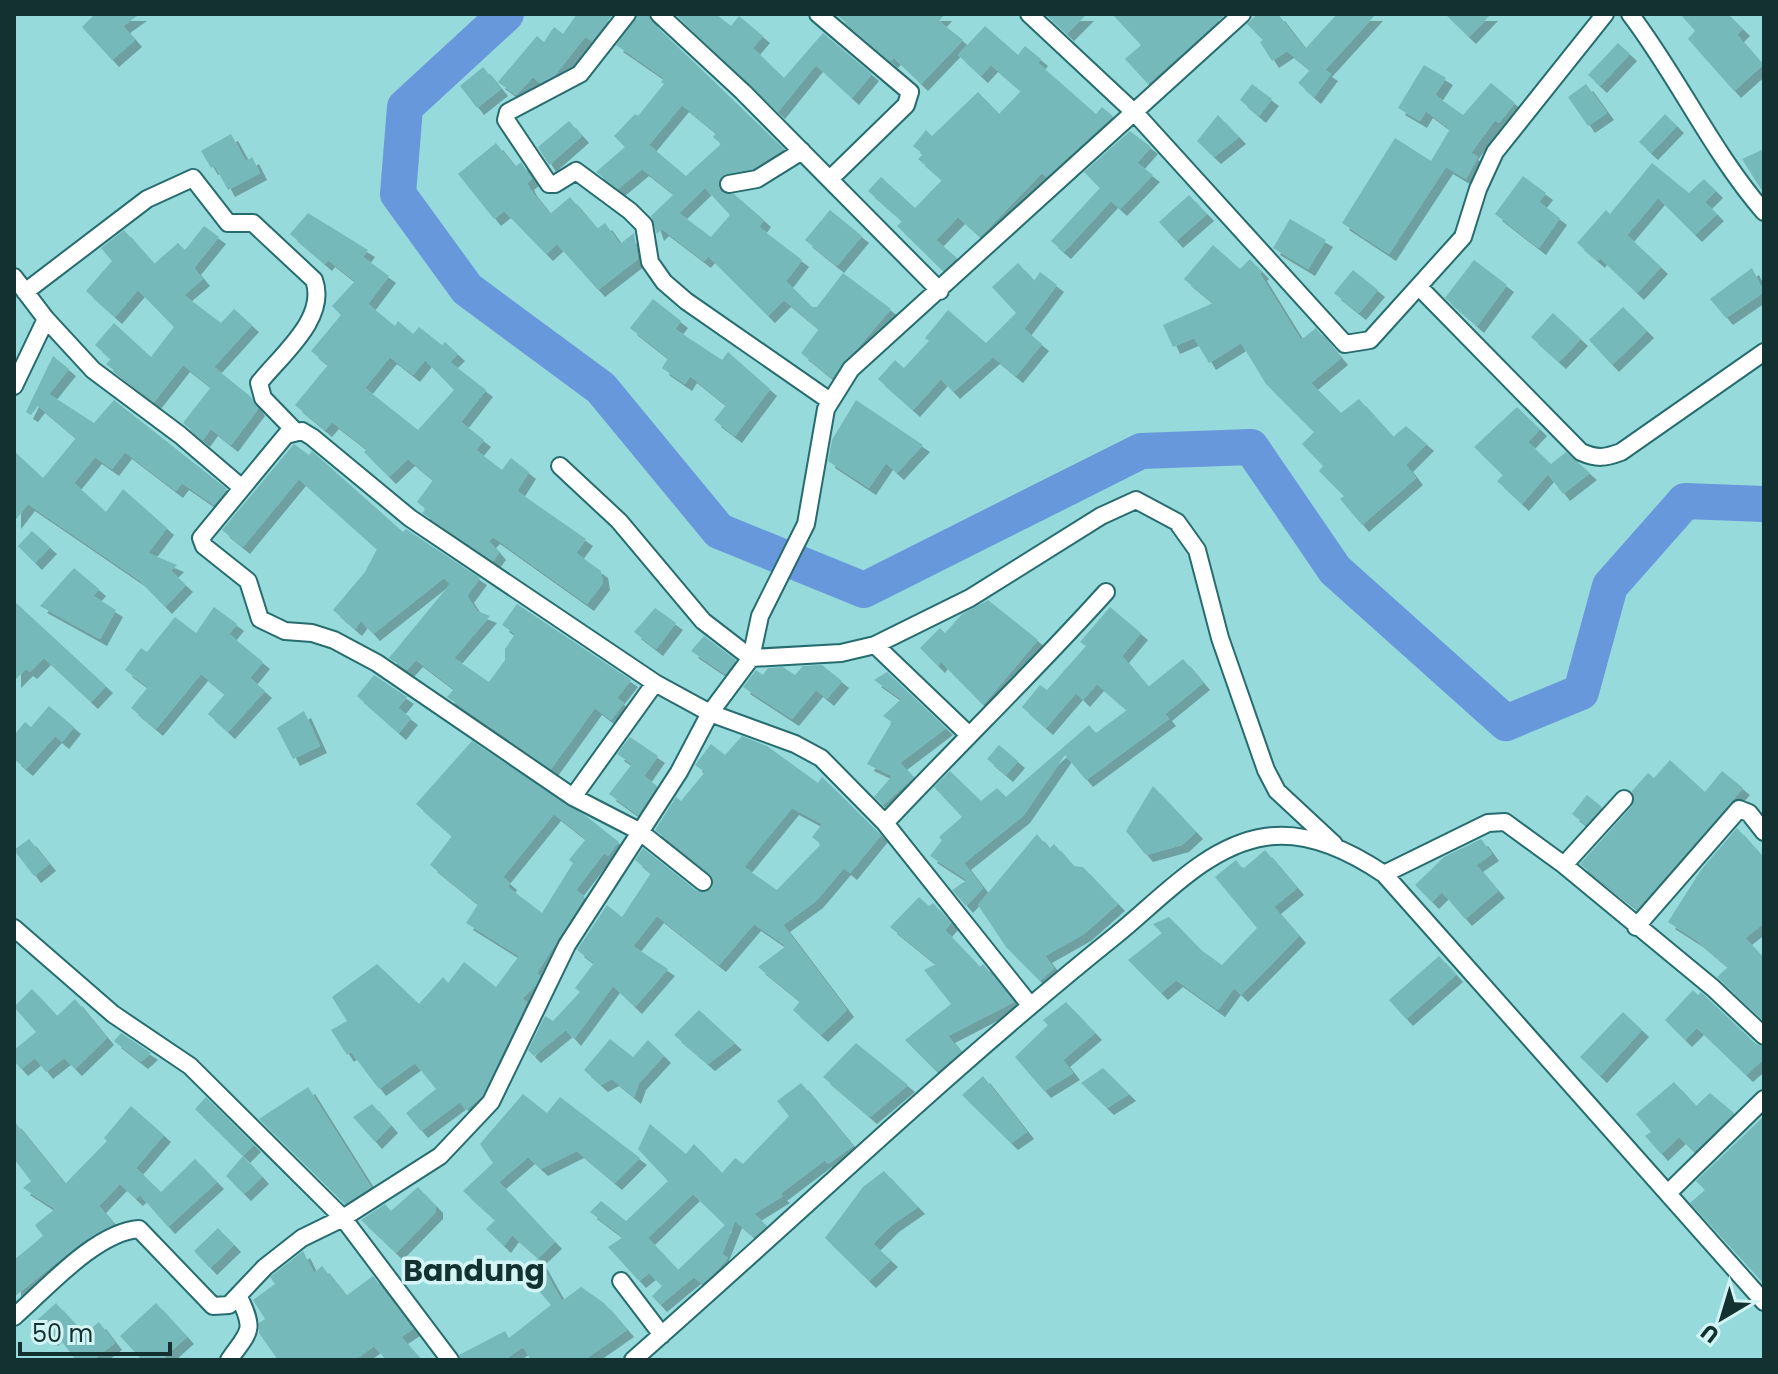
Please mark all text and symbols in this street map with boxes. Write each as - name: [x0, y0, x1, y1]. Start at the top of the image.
- district label: Bandung: [403, 1249, 545, 1292]
- north arrow: [1682, 1278, 1762, 1358]
- scale bar: [20, 1306, 170, 1356]
- text: U: [1694, 1316, 1726, 1350]
- text: 50 m: [32, 1317, 93, 1350]

